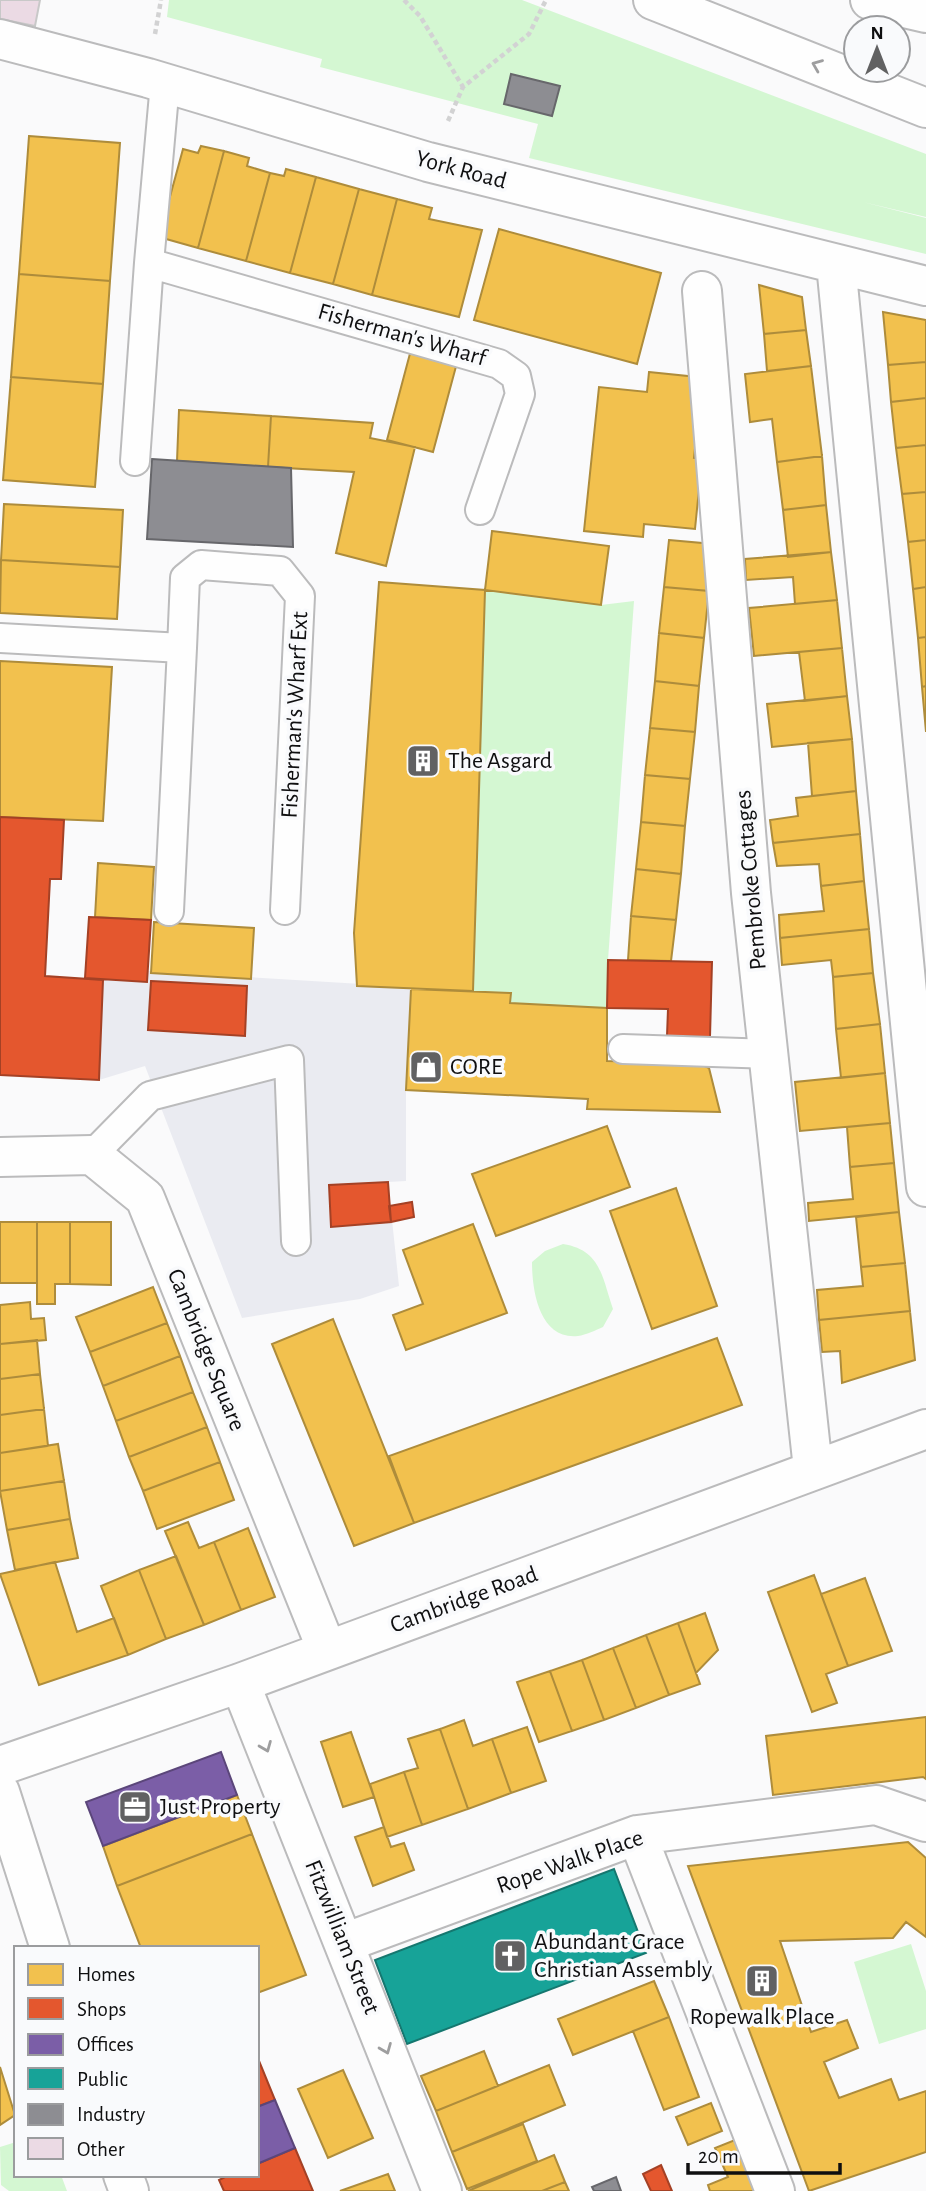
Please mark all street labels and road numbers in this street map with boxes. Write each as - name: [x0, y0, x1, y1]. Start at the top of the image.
- street label: York Road: [413, 146, 509, 194]
- street label: Fisherman's Wharf: [315, 300, 490, 371]
- street label: Fisherman's Wharf Ext: [278, 611, 312, 819]
- street label: Pembroke Cottages: [731, 789, 771, 971]
- street label: Cambridge Square: [163, 1266, 249, 1434]
- street label: Cambridge Road: [387, 1562, 541, 1638]
- street label: Rope Walk Place: [494, 1826, 646, 1898]
- street label: Fitzwilliam Street: [300, 1857, 384, 2018]

